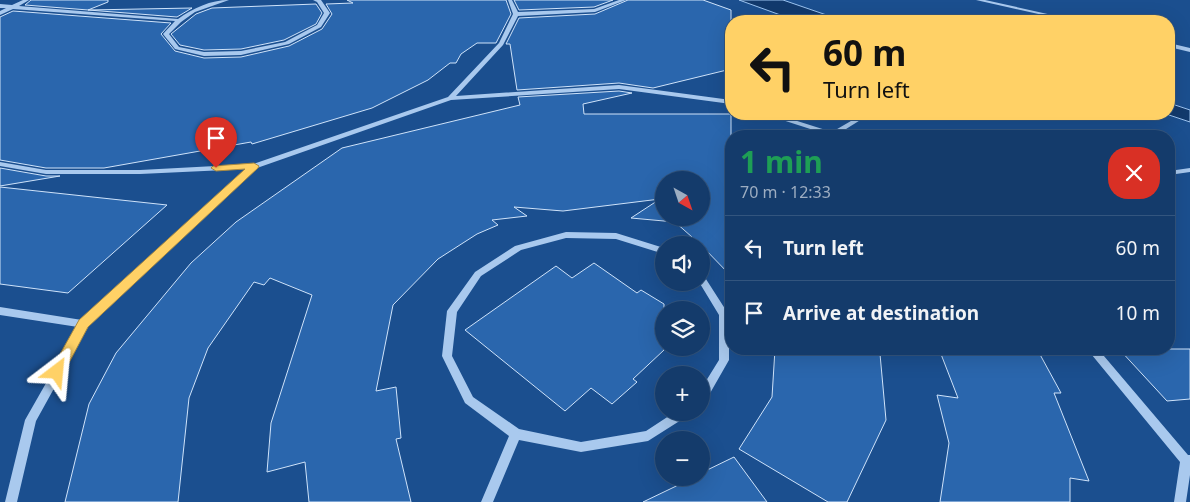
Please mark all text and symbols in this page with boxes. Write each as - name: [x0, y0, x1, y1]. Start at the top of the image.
- text: 60 m: [823, 29, 906, 76]
- icon: left: [740, 35, 805, 100]
- text: Turn left: [823, 74, 910, 104]
- pin: [195, 117, 237, 168]
- icon: arrive: [202, 124, 230, 152]
- text: 1 min: [740, 141, 823, 182]
- button: close: [1108, 147, 1160, 199]
- north arrow: [655, 171, 710, 226]
- map controls: [655, 171, 710, 486]
- text: 70 m · 12:33: [740, 181, 831, 203]
- icon: left: [740, 234, 768, 262]
- text: Turn left: [783, 235, 864, 261]
- text: 60 m: [1116, 235, 1160, 261]
- button: sound: [655, 236, 710, 291]
- icon: arrive: [740, 299, 768, 327]
- text: Arrive at destination: [783, 300, 979, 326]
- text: 10 m: [1116, 300, 1160, 326]
- button: layers: [655, 301, 710, 356]
- position arrow: [30, 345, 82, 397]
- button: +: [655, 366, 710, 421]
- button: −: [655, 431, 710, 486]

